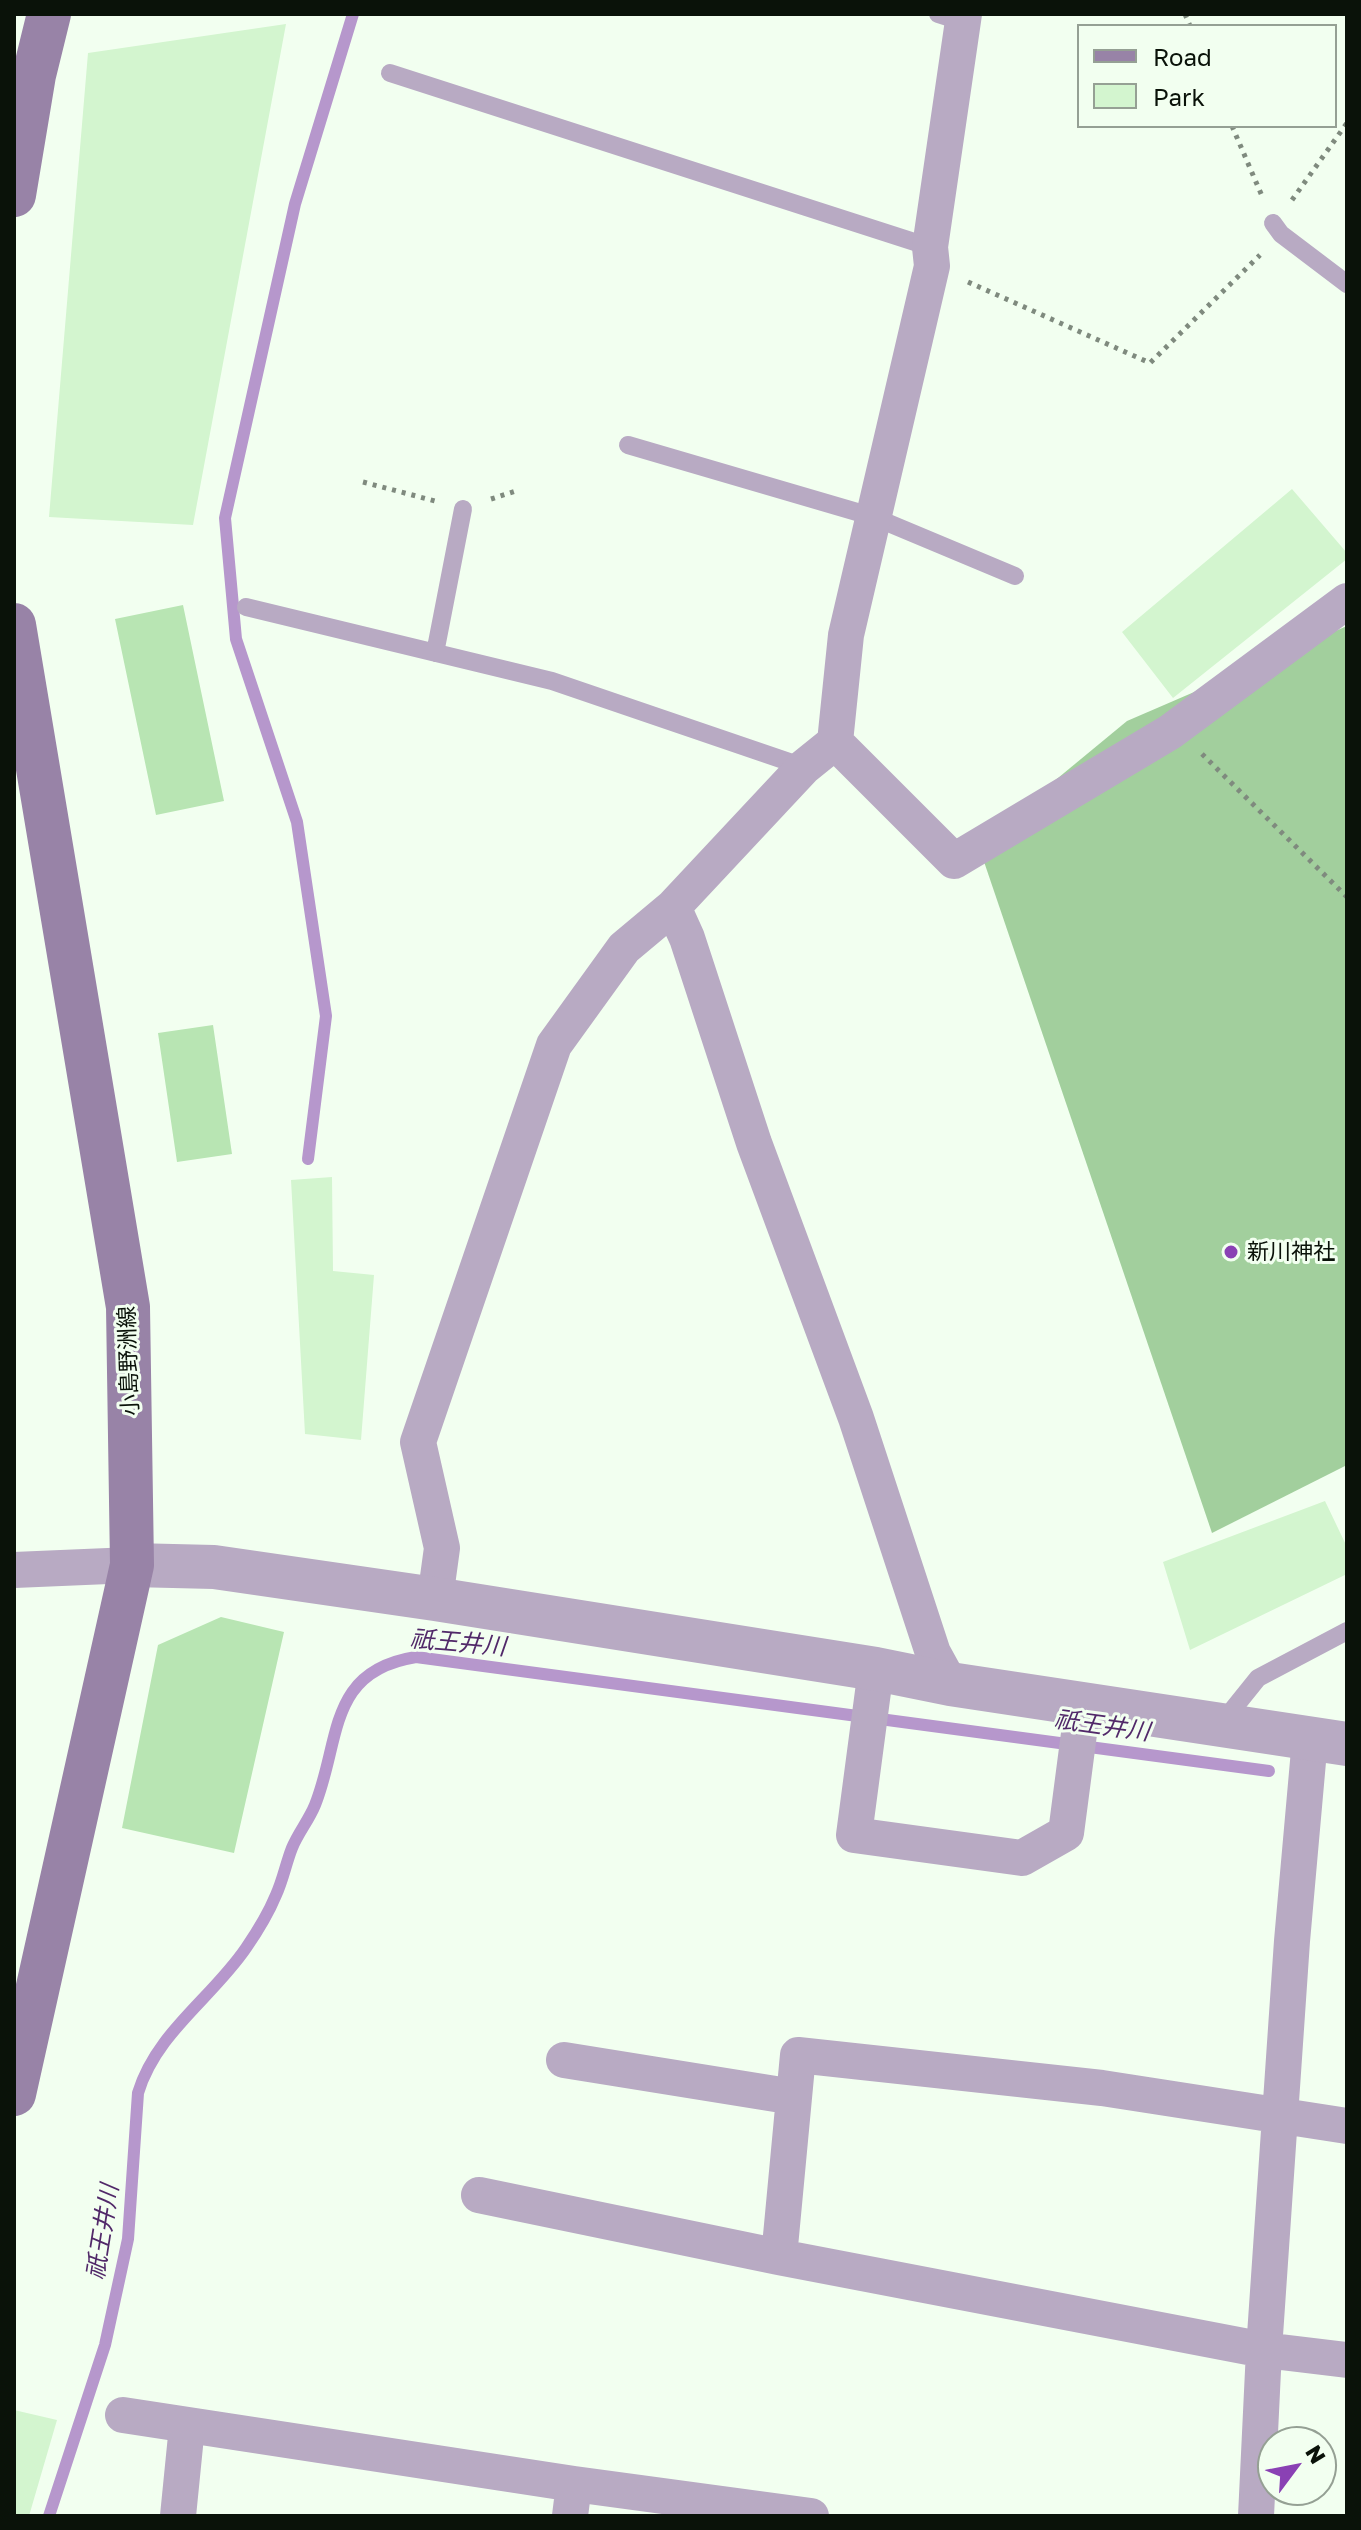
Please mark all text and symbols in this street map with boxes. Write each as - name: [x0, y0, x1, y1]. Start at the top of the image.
- legend: [1077, 24, 1337, 128]
- text: Road: [1153, 42, 1212, 71]
- text: Park: [1153, 82, 1205, 111]
- place label: 新川神社: [1247, 1239, 1335, 1265]
- marker: 新川神社: [1222, 1243, 1240, 1261]
- street label: 小島野洲線: [114, 1306, 144, 1416]
- water label: 祇王井川: [409, 1624, 507, 1662]
- water label: 祇王井川: [1052, 1705, 1152, 1747]
- water label: 祇王井川: [81, 2182, 125, 2282]
- north arrow: [1257, 2426, 1337, 2506]
- text: N: [1300, 2440, 1332, 2468]

